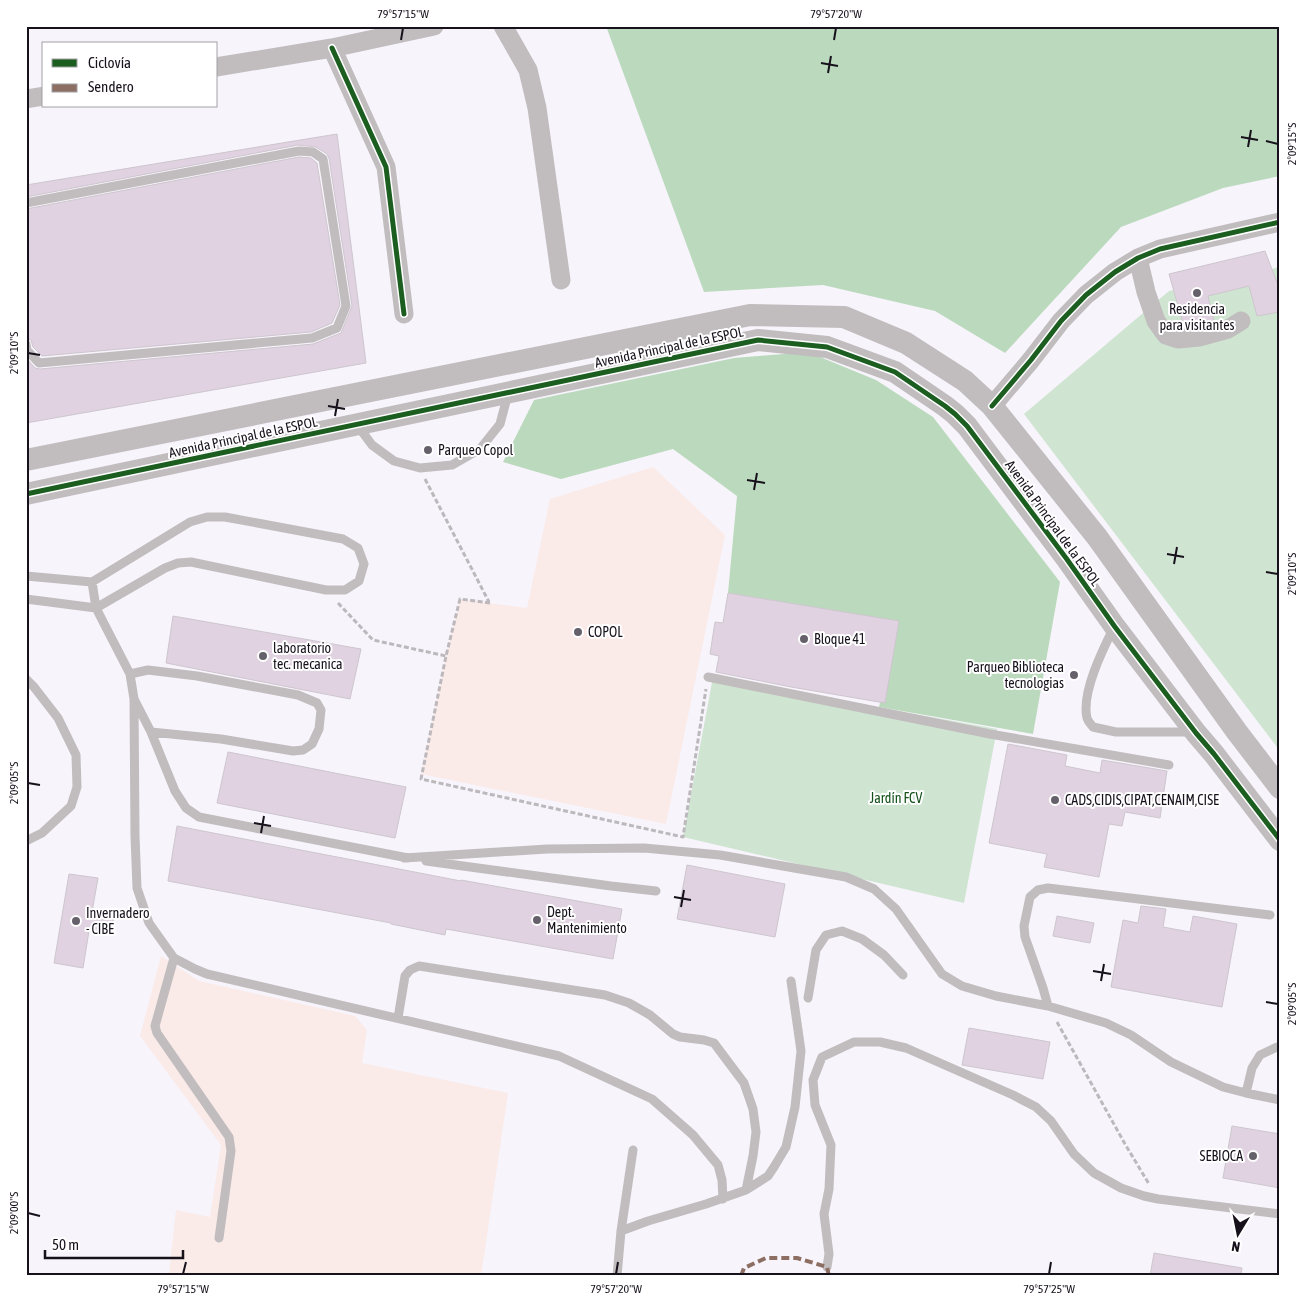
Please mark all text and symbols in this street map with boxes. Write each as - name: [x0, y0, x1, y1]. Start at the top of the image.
- text: 79°57'15"W: [377, 7, 429, 21]
- text: 79°57'20"W: [810, 7, 862, 21]
- legend: [42, 42, 218, 108]
- text: Ciclovía: [88, 54, 131, 71]
- text: Sendero: [88, 78, 134, 95]
- text: 2°09'15"S: [1285, 123, 1299, 165]
- marker: Residencia para visitantes: [1191, 287, 1203, 299]
- place label: Residencia para visitantes: [1159, 301, 1235, 333]
- street label: Avenida Principal de la ESPOL: [593, 323, 745, 371]
- text: 2°09'10"S: [7, 332, 21, 374]
- street label: Avenida Principal de la ESPOL: [167, 413, 319, 461]
- place label: Parqueo Copol: [438, 442, 513, 458]
- marker: Parqueo Copol: [422, 444, 434, 456]
- street label: Avenida Principal de la ESPOL: [1002, 457, 1104, 589]
- text: 2°09'10"S: [1285, 553, 1299, 595]
- place label: COPOL: [588, 624, 623, 640]
- marker: COPOL: [572, 626, 584, 638]
- place label: Bloque 41: [814, 631, 866, 647]
- marker: Bloque 41: [798, 633, 810, 645]
- place label: laboratorio tec. mecanica: [273, 640, 343, 672]
- marker: laboratorio tec. mecanica: [257, 650, 269, 662]
- place label: Parqueo Biblioteca tecnologias: [967, 659, 1064, 691]
- marker: Parqueo Biblioteca tecnologias: [1068, 669, 1080, 681]
- text: 2°09'05"S: [7, 762, 21, 804]
- park label: Jardín FCV: [870, 790, 922, 806]
- place label: CADS,CIDIS,CIPAT,CENAIM,CISE: [1065, 792, 1219, 808]
- marker: CADS,CIDIS,CIPAT,CENAIM,CISE: [1049, 794, 1061, 806]
- place label: Dept. Mantenimiento: [547, 904, 627, 936]
- place label: Invernadero - CIBE: [86, 905, 149, 937]
- marker: Dept. Mantenimiento: [531, 914, 543, 926]
- marker: Invernadero - CIBE: [70, 915, 82, 927]
- text: 2°09'05"S: [1285, 983, 1299, 1025]
- place label: SEBIOCA: [1200, 1148, 1243, 1164]
- marker: SEBIOCA: [1247, 1150, 1259, 1162]
- text: 2°09'00"S: [7, 1192, 21, 1234]
- north arrow: [1214, 1210, 1264, 1260]
- scale bar: [45, 1227, 182, 1259]
- text: 50 m: [52, 1236, 79, 1253]
- text: N: [1230, 1238, 1241, 1255]
- text: 79°57'15"W: [157, 1282, 209, 1296]
- text: 79°57'20"W: [590, 1282, 642, 1296]
- text: 79°57'25"W: [1023, 1282, 1075, 1296]

